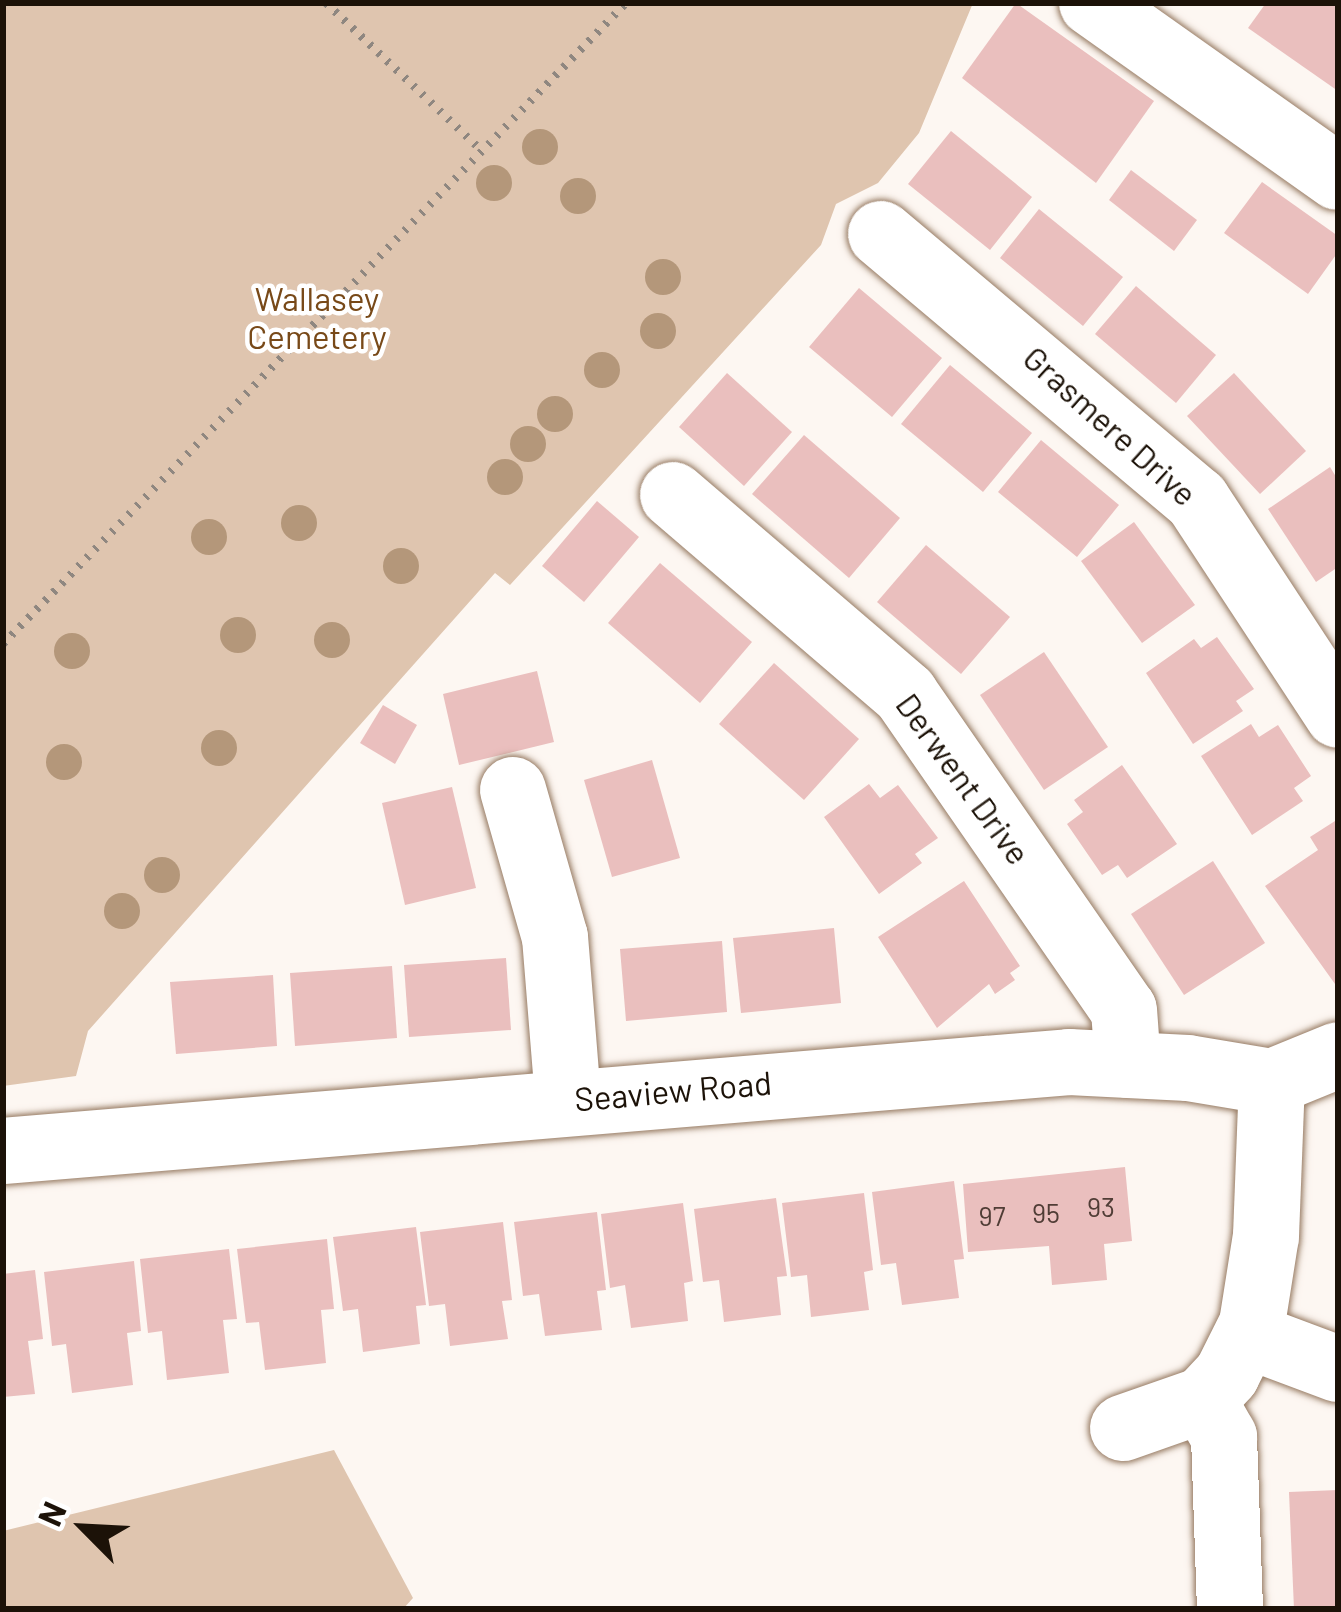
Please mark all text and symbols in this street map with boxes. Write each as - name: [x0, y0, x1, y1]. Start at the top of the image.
- park label: Wallasey Cemetery: [247, 279, 387, 357]
- street label: Grasmere Drive: [1015, 338, 1205, 514]
- street label: Derwent Drive: [888, 686, 1038, 872]
- street label: Seaview Road: [573, 1063, 773, 1119]
- house number: 93: [1087, 1191, 1115, 1223]
- house number: 95: [1032, 1197, 1060, 1229]
- house number: 97: [979, 1200, 1005, 1232]
- north arrow: [24, 1468, 144, 1588]
- text: N: [28, 1495, 74, 1532]

